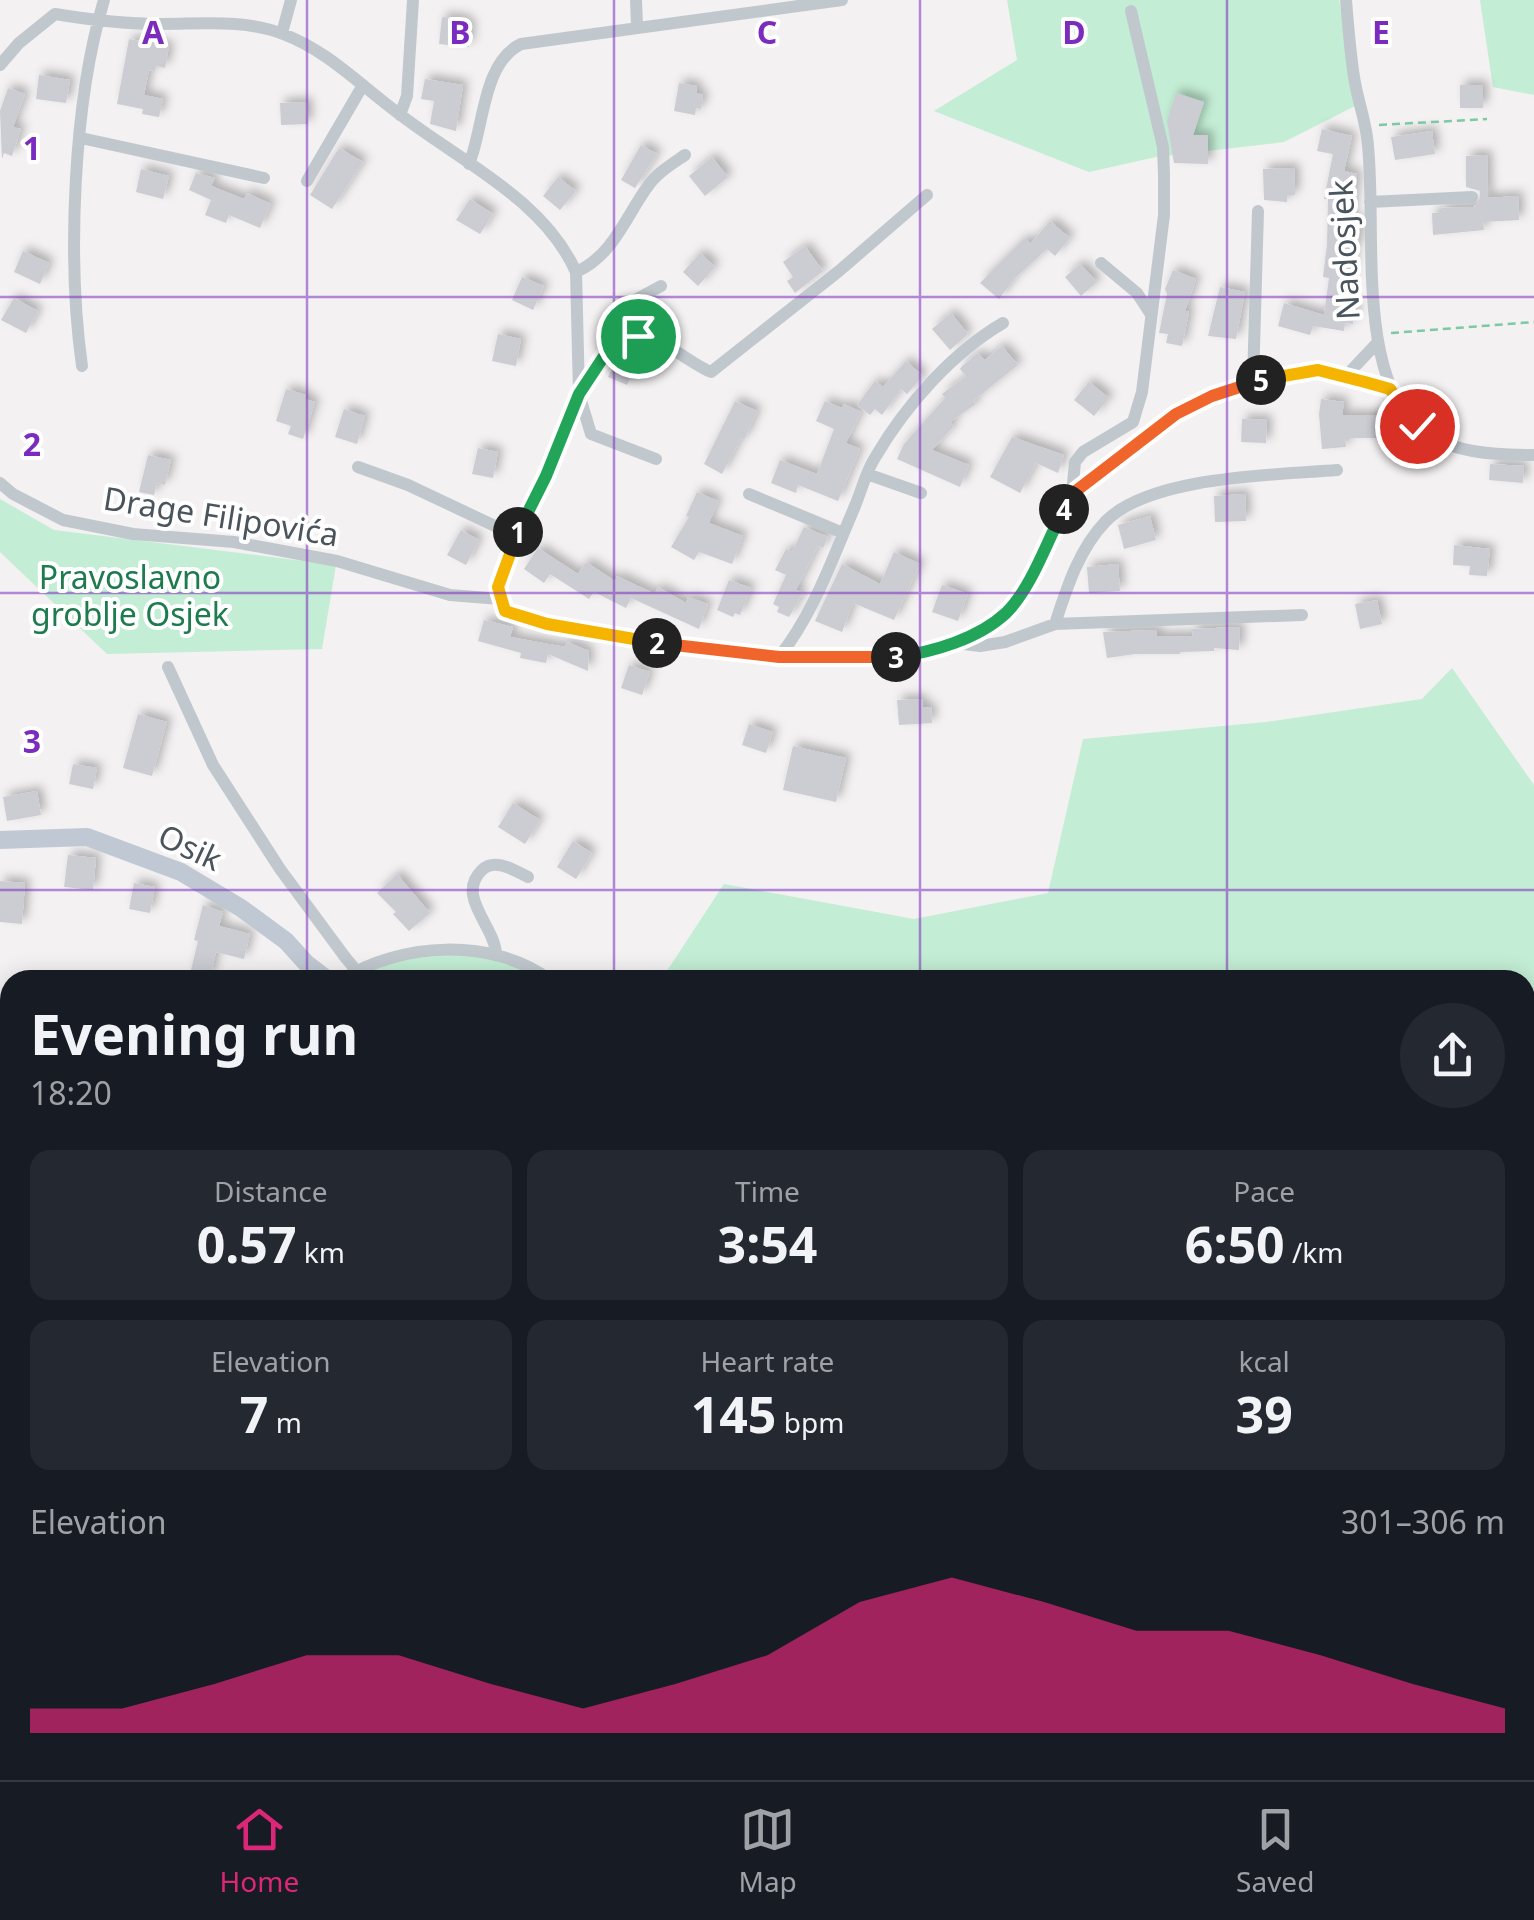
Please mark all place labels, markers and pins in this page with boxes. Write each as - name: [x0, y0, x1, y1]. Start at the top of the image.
- pin: [596, 294, 681, 379]
- pin: 5: [1236, 355, 1286, 405]
- pin: [1375, 384, 1460, 469]
- pin: 4: [1039, 484, 1089, 534]
- pin: 1: [493, 507, 543, 557]
- pin: 2: [632, 618, 682, 668]
- pin: 3: [871, 632, 921, 682]

